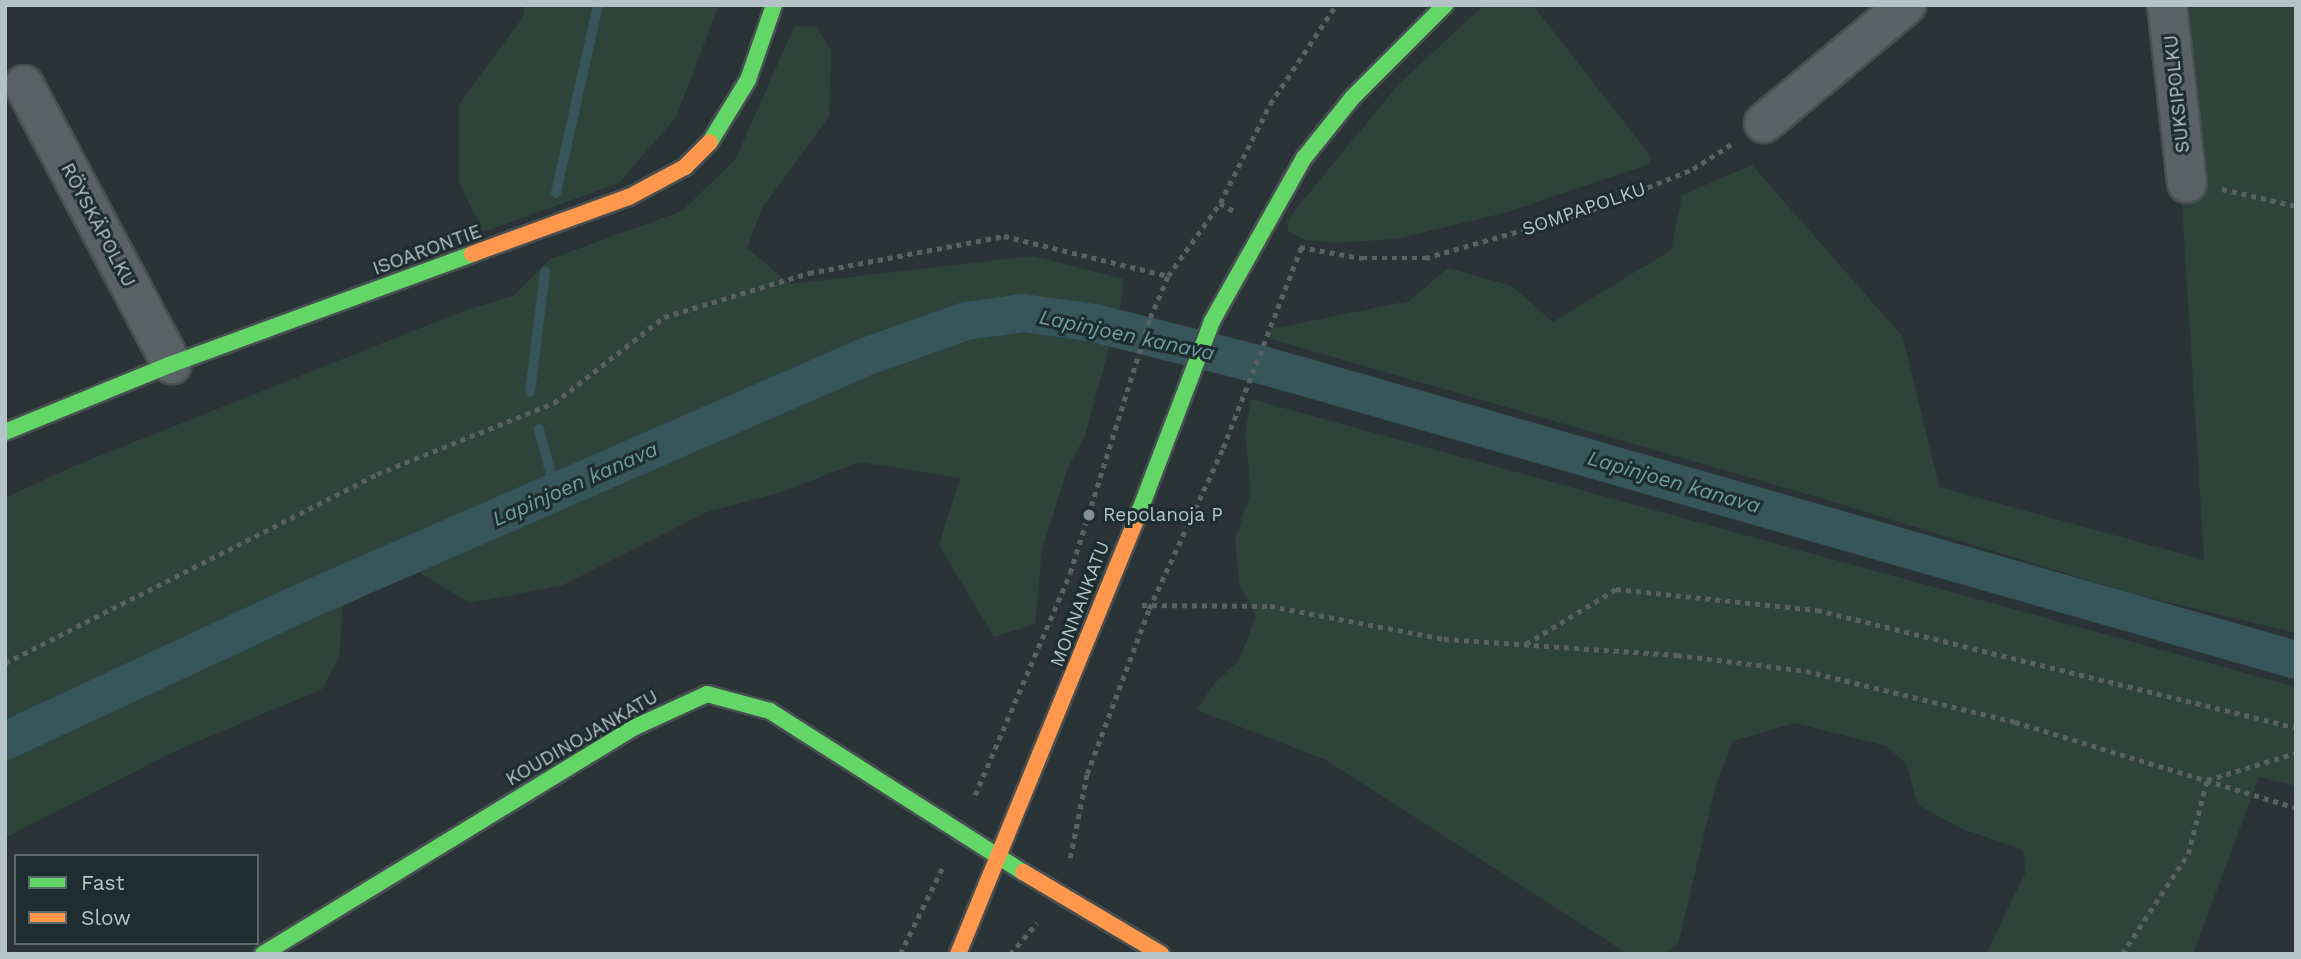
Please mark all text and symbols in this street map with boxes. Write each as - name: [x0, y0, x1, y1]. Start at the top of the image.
- street label: SUKSIPOLKU: [2159, 34, 2195, 154]
- street label: RÖYSKÄPOLKU: [56, 159, 140, 291]
- street label: SOMPAPOLKU: [1519, 177, 1649, 241]
- street label: ISOARONTIE: [370, 220, 484, 280]
- water label: Lapinjoen kanava: [1037, 304, 1217, 366]
- water label: Lapinjoen kanava: [488, 436, 662, 532]
- water label: Lapinjoen kanava: [1585, 445, 1763, 519]
- place label: Repolanoja P: [1103, 504, 1223, 526]
- marker: Repolanoja P: [1081, 507, 1097, 523]
- street label: MONNANKATU: [1046, 538, 1114, 670]
- street label: KOUDINOJANKATU: [502, 685, 662, 791]
- legend: [14, 854, 259, 945]
- text: Fast: [81, 870, 125, 895]
- text: Slow: [81, 905, 131, 930]

